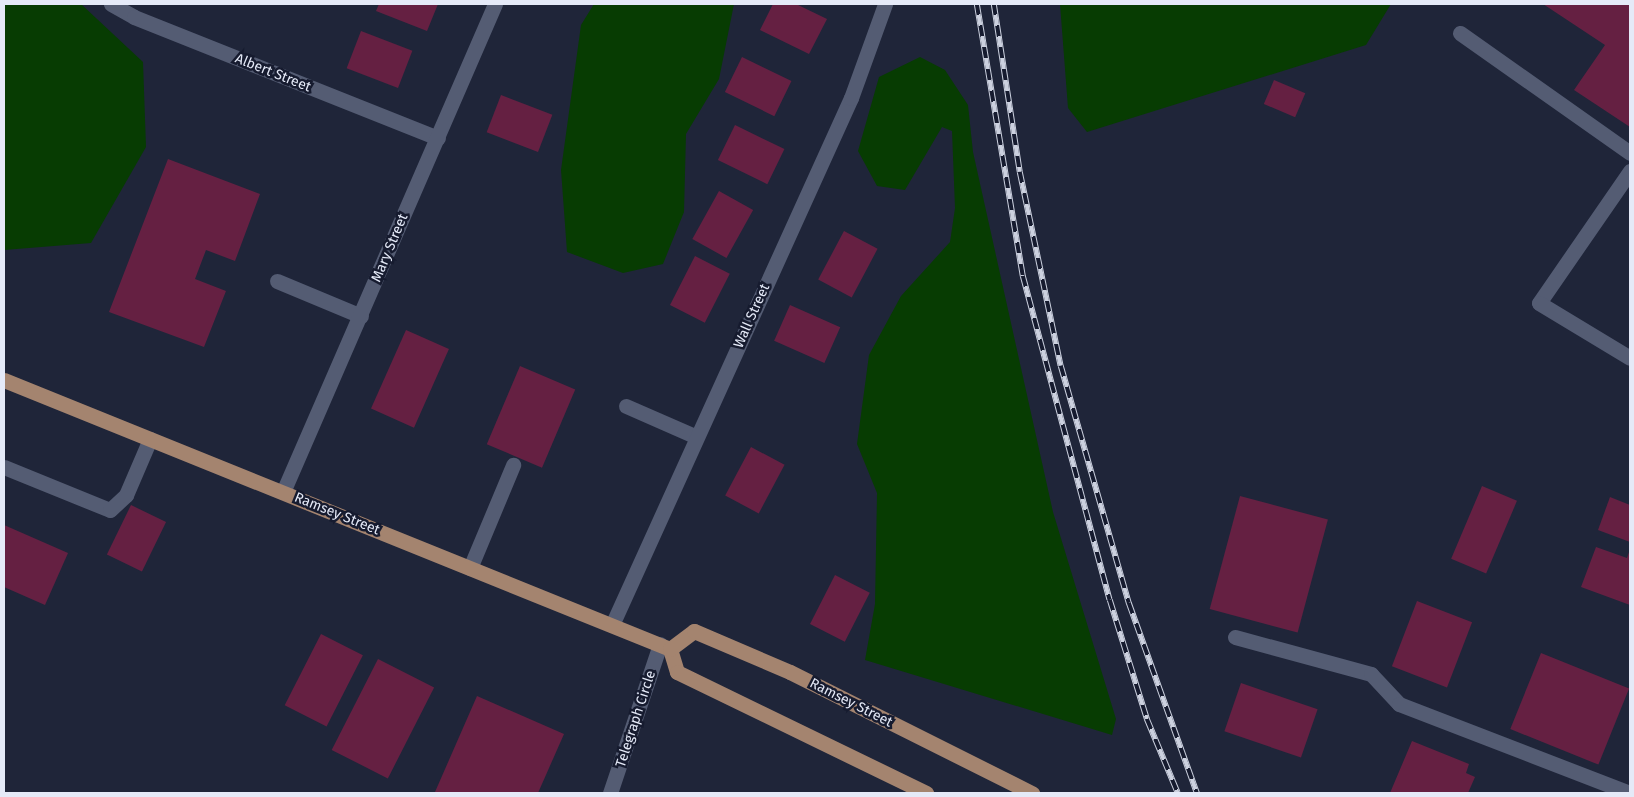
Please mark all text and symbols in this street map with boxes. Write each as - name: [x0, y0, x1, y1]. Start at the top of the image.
- street label: Albert Street: [233, 50, 313, 96]
- street label: Mary Street: [368, 211, 412, 285]
- street label: Wall Street: [730, 281, 774, 351]
- street label: Ramsey Street: [292, 489, 382, 539]
- street label: Telegraph Circle: [612, 668, 660, 770]
- street label: Ramsey Street: [807, 675, 895, 731]

